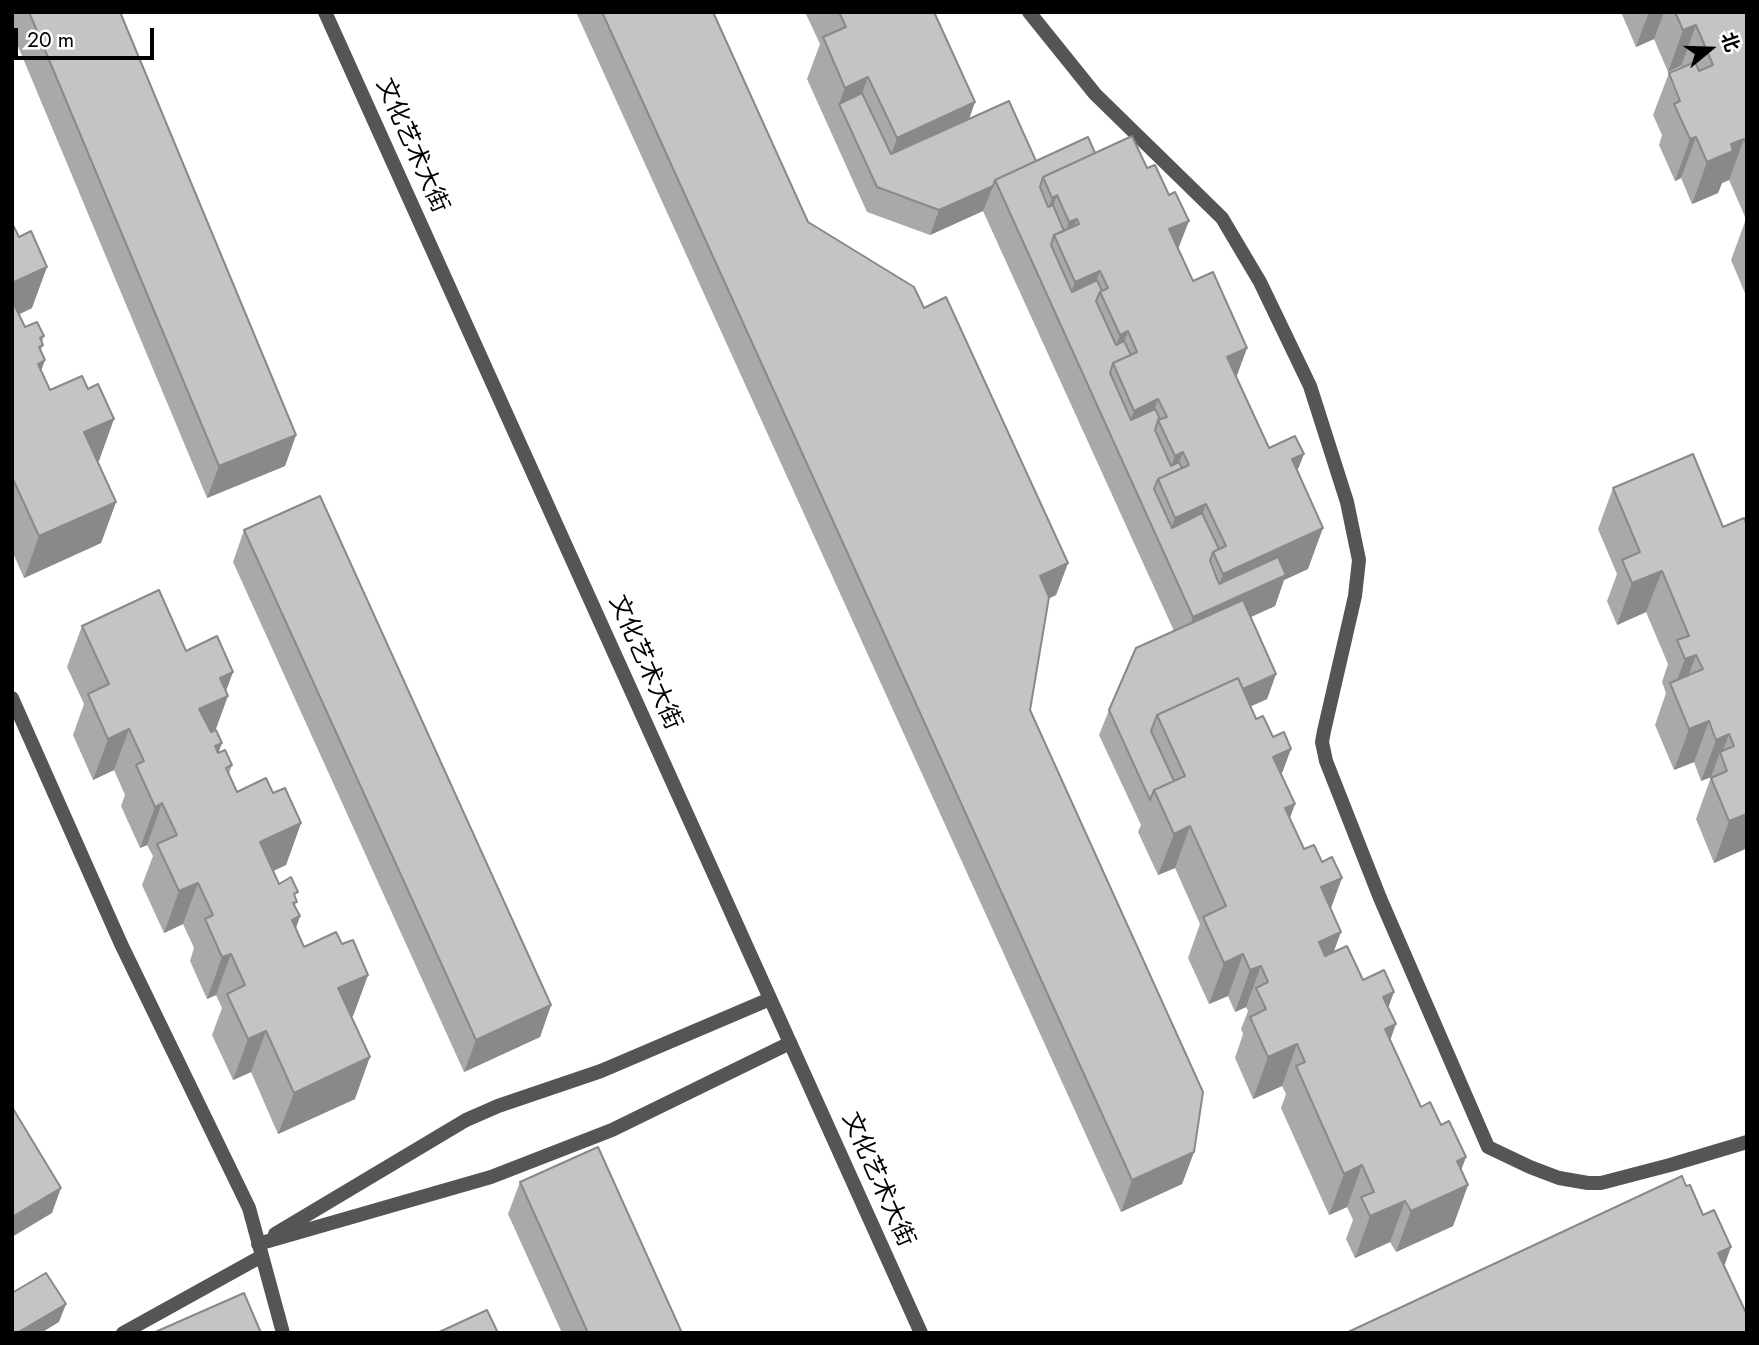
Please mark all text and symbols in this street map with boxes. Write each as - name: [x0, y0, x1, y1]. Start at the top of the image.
- scale bar: [18, 14, 158, 58]
- north arrow: [1675, 14, 1745, 84]
- text: 20 m: [27, 25, 74, 55]
- text: 北: [1714, 29, 1746, 55]
- street label: 文化艺术大街: [369, 74, 453, 218]
- street label: 文化艺术大街: [602, 591, 686, 735]
- street label: 文化艺术大街: [835, 1108, 919, 1252]

